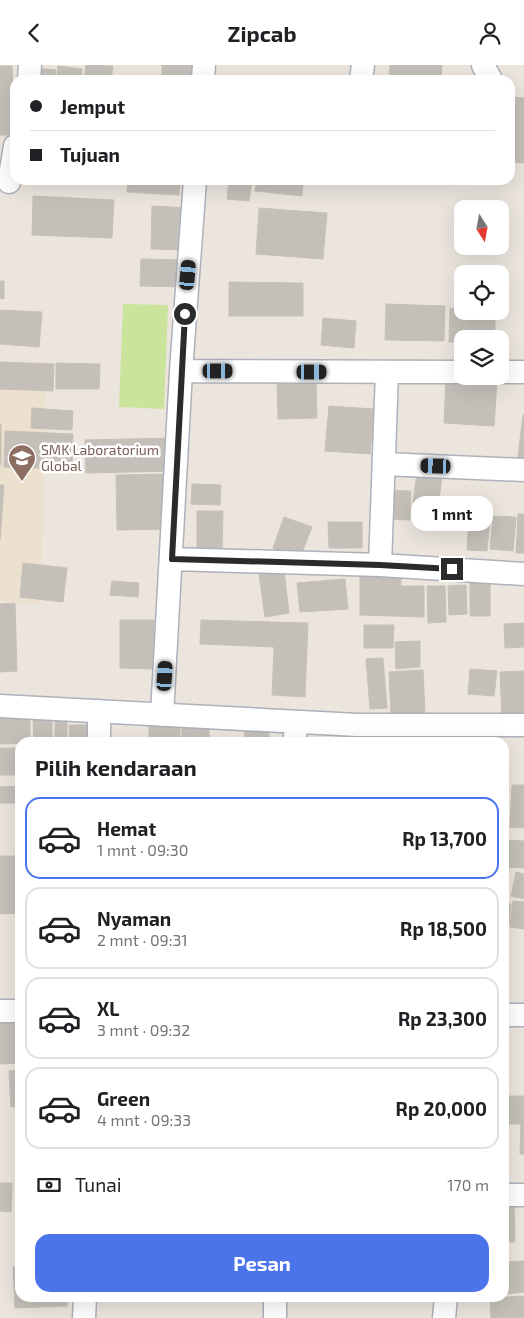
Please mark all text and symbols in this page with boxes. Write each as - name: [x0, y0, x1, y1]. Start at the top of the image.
- icon: back: [20, 19, 48, 47]
- icon: person: [476, 19, 504, 47]
- text: Zipcab: [228, 20, 296, 46]
- text: Jemput: [60, 95, 125, 118]
- text: Tujuan: [60, 143, 120, 166]
- north arrow: [454, 200, 509, 255]
- map controls: [454, 200, 509, 385]
- car: [179, 259, 196, 291]
- button: locate: [454, 265, 509, 320]
- route start: [174, 303, 196, 325]
- button: layers: [454, 330, 509, 385]
- car: [203, 364, 233, 379]
- car: [297, 365, 327, 380]
- place label: SMK Laboratorium Global: [41, 441, 159, 474]
- school or university icon: SMK Laboratorium Global: [7, 443, 37, 482]
- car: [420, 458, 451, 474]
- callout: 1 mnt: [411, 497, 493, 531]
- text: 1 mnt: [432, 504, 472, 523]
- route end: [441, 558, 463, 580]
- car: [156, 661, 173, 691]
- text: Pilih kendaraan: [35, 754, 197, 780]
- icon: car: [37, 816, 82, 861]
- text: Hemat: [97, 817, 156, 840]
- text: Rp 13,700: [402, 827, 487, 850]
- text: 1 mnt · 09:30: [97, 840, 188, 859]
- icon: car: [37, 906, 82, 951]
- text: Nyaman: [97, 907, 171, 930]
- text: Rp 18,500: [400, 917, 487, 940]
- text: 2 mnt · 09:31: [97, 930, 188, 949]
- icon: car: [37, 996, 82, 1041]
- text: XL: [97, 997, 119, 1020]
- text: Rp 23,300: [398, 1007, 487, 1030]
- text: 3 mnt · 09:32: [97, 1020, 190, 1039]
- icon: car: [37, 1086, 82, 1131]
- text: Green: [97, 1087, 150, 1110]
- text: Rp 20,000: [396, 1097, 487, 1120]
- text: 4 mnt · 09:33: [97, 1110, 191, 1129]
- icon: cash: [35, 1171, 63, 1199]
- text: Tunai: [75, 1173, 121, 1196]
- text: 170 m: [447, 1175, 489, 1194]
- button: Pesan: [35, 1234, 489, 1292]

